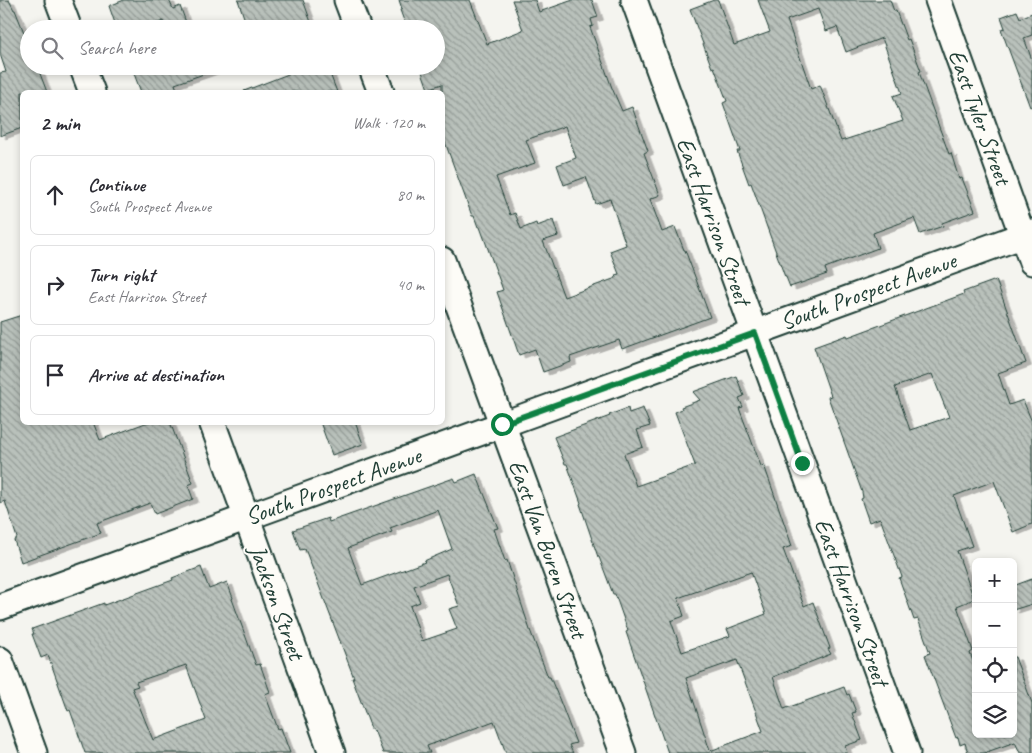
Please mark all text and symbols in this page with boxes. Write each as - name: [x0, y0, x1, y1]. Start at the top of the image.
- search box: [20, 20, 445, 75]
- icon: search: [38, 34, 66, 62]
- text: Search here: [78, 36, 155, 60]
- street label: East Tyler Street: [942, 45, 1019, 191]
- text: 2 min: [40, 110, 80, 136]
- text: Walk · 120 m: [353, 113, 425, 133]
- street label: East Harrison Street: [670, 133, 759, 311]
- text: Continue: [88, 173, 145, 197]
- icon: ahead: [41, 181, 69, 209]
- text: 80 m: [397, 185, 424, 205]
- text: South Prospect Avenue: [88, 197, 211, 217]
- street label: South Prospect Avenue: [776, 245, 962, 337]
- text: Turn right: [88, 263, 155, 287]
- icon: right: [41, 271, 69, 299]
- text: 40 m: [397, 275, 424, 295]
- text: East Harrison Street: [88, 287, 205, 307]
- icon: arrive: [41, 361, 69, 389]
- text: Arrive at destination: [88, 363, 224, 387]
- route start: [491, 413, 514, 436]
- street label: South Prospect Avenue: [241, 440, 427, 532]
- route end: [791, 452, 814, 475]
- street label: East Van Buren Street: [502, 456, 595, 644]
- street label: East Harrison Street: [808, 514, 897, 692]
- street label: Jackson Street: [242, 540, 312, 665]
- map controls: [972, 558, 1017, 738]
- button: +: [972, 558, 1017, 603]
- button: −: [972, 603, 1017, 648]
- button: locate: [972, 648, 1017, 693]
- button: layers: [972, 693, 1017, 738]

